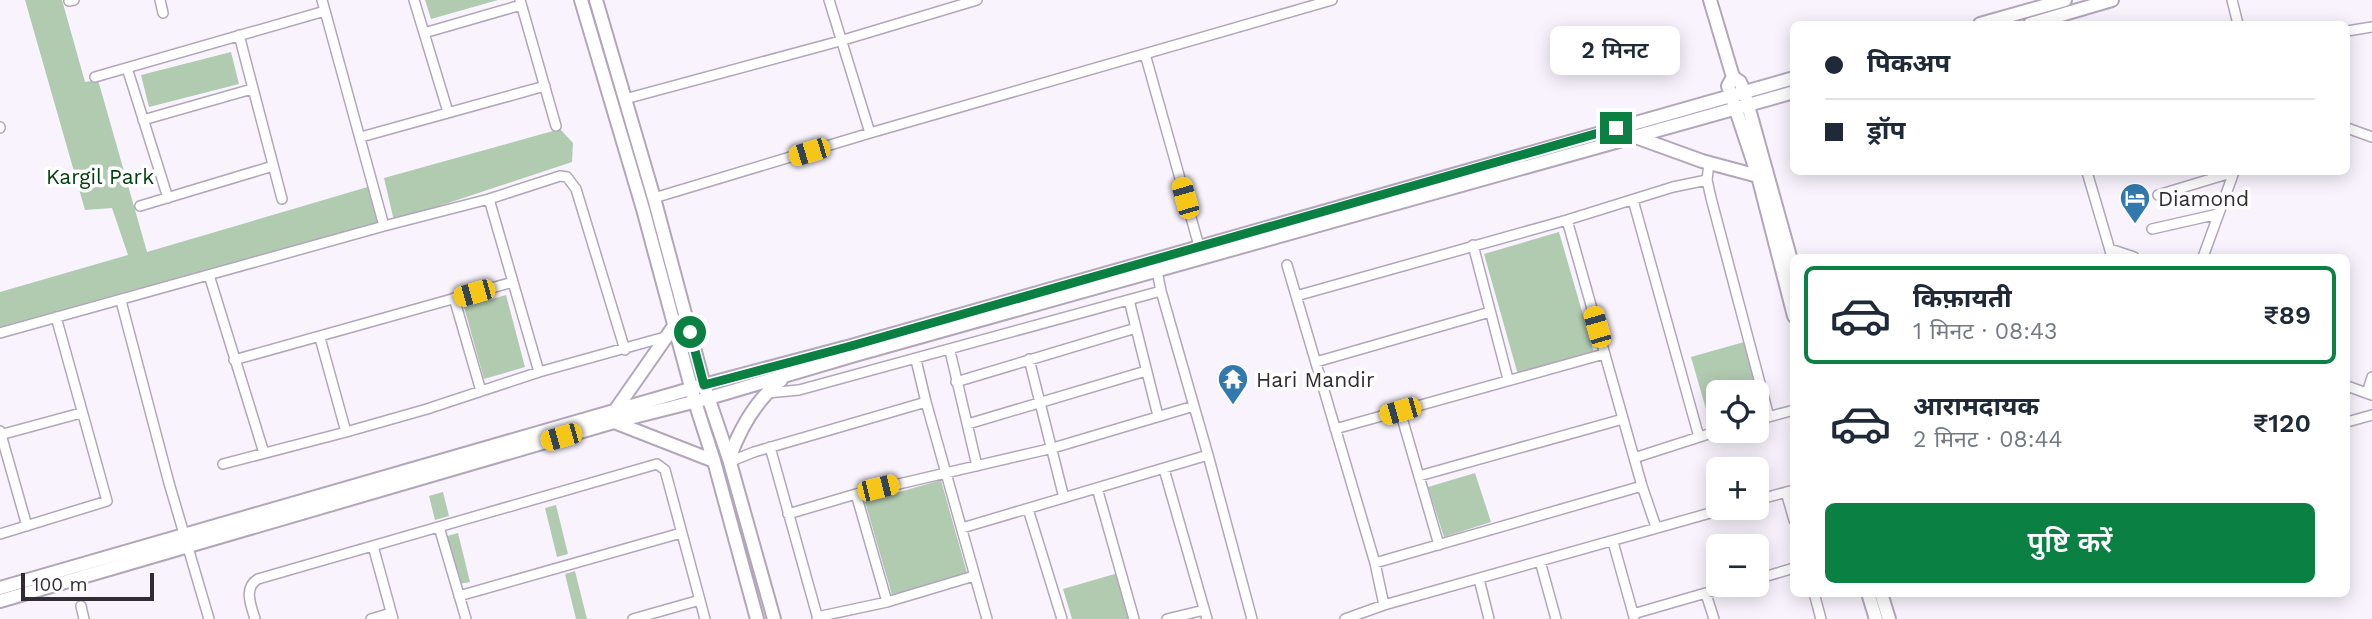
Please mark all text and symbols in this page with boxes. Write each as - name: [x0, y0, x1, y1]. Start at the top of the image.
- callout: 2 मिनट: [1551, 26, 1681, 76]
- text: 2 मिनट: [1581, 37, 1649, 64]
- text: पिकअप: [1867, 48, 1950, 78]
- route end: [1600, 112, 1632, 144]
- text: ड्रॉप: [1867, 115, 1905, 145]
- car: [786, 136, 833, 168]
- park label: Kargil Park: [46, 164, 154, 189]
- car: [1170, 175, 1201, 221]
- hotel icon: Diamond: [2118, 181, 2152, 225]
- place label: Diamond: [2158, 186, 2249, 211]
- car: [451, 277, 498, 309]
- text: किफ़ायती: [1913, 283, 2012, 313]
- icon: car: [1829, 284, 1892, 347]
- text: ₹89: [2264, 300, 2311, 330]
- car: [1582, 304, 1613, 350]
- route start: [674, 316, 706, 348]
- text: 1 मिनट · 08:43: [1913, 318, 2058, 345]
- temple icon: Hari Mandir: [1216, 362, 1250, 406]
- place label: Hari Mandir: [1256, 367, 1375, 392]
- map controls: [1706, 380, 1769, 597]
- button: locate: [1706, 380, 1769, 443]
- text: आरामदायक: [1913, 391, 2039, 421]
- icon: car: [1829, 392, 1892, 455]
- car: [1377, 395, 1424, 427]
- text: ₹120: [2253, 408, 2311, 438]
- car: [538, 421, 585, 453]
- text: 2 मिनट · 08:44: [1913, 426, 2063, 453]
- button: +: [1706, 457, 1769, 520]
- car: [856, 473, 901, 503]
- button: पुष्टि करें: [1825, 503, 2315, 583]
- button: −: [1706, 534, 1769, 597]
- scale bar: [21, 570, 154, 602]
- text: 100 m: [32, 573, 88, 596]

